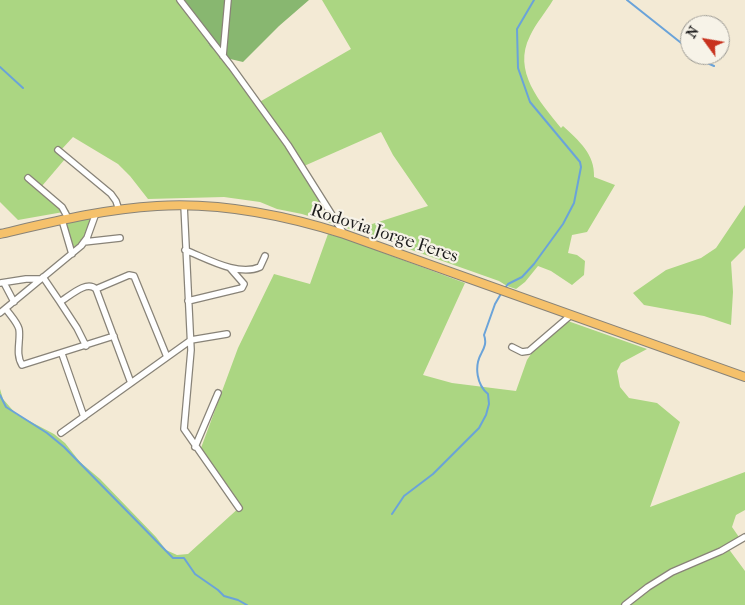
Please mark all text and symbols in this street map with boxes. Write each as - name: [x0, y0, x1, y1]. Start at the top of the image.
- north arrow: [680, 15, 730, 65]
- text: N: [683, 23, 703, 41]
- street label: Rodovia Jorge Feres: [307, 200, 461, 268]

